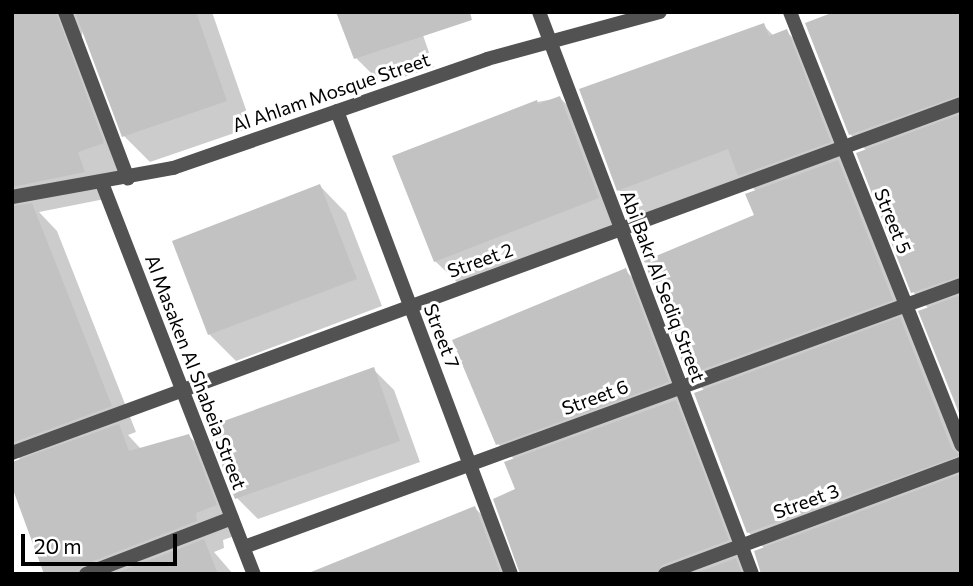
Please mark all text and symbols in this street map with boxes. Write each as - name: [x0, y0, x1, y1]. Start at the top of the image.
- street label: Al Ahlam Mosque Street: [229, 47, 433, 137]
- street label: Street 5: [870, 185, 916, 257]
- street label: Abi Bakr Al Sediq Street: [616, 187, 710, 385]
- street label: Street 2: [444, 238, 516, 282]
- street label: Al Masaken Al Shabeia Street: [141, 251, 251, 493]
- street label: Street 7: [419, 300, 465, 372]
- street label: Street 6: [559, 375, 631, 419]
- street label: Street 3: [770, 479, 842, 523]
- scale bar: [24, 520, 180, 564]
- text: 20 m: [34, 533, 82, 558]

